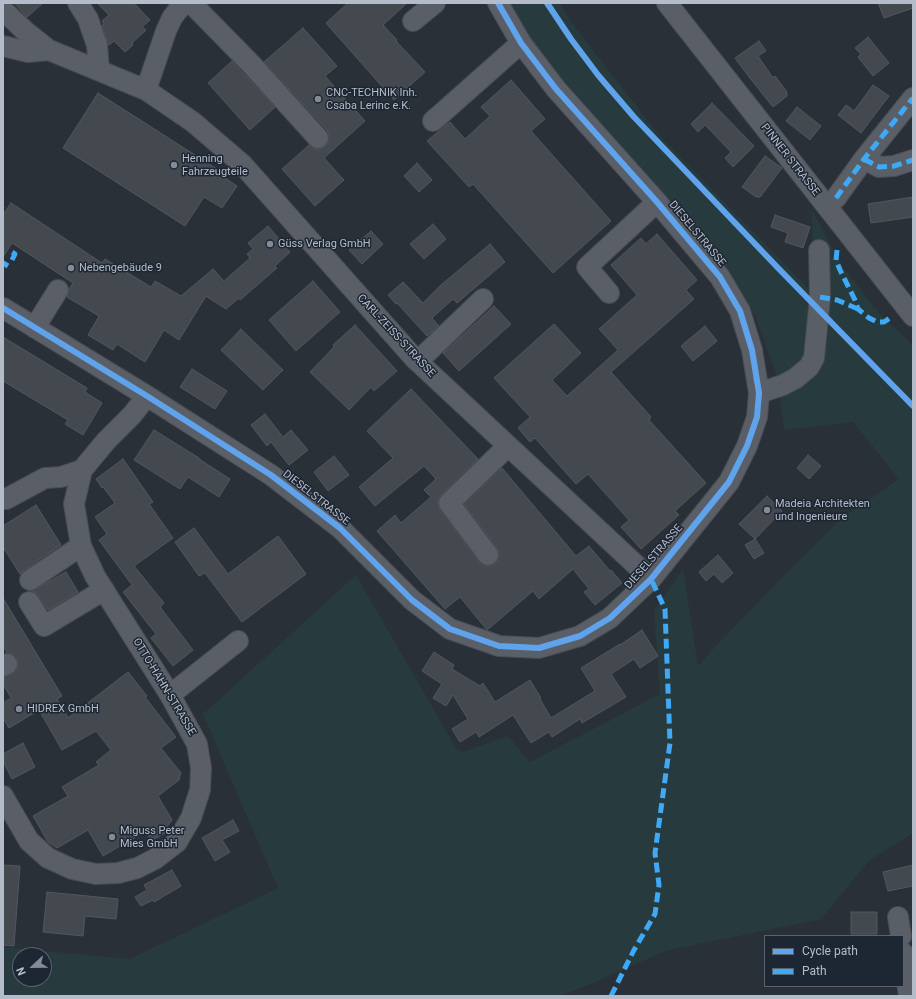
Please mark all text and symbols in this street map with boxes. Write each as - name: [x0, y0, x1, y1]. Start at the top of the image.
- place label: CNC-TECHNIK Inh. Csaba Lerinc e.K.: [326, 86, 418, 112]
- marker: CNC-TECHNIK Inh. Csaba Lerinc e.K.: [313, 94, 323, 104]
- street label: PINNER STRASSE: [758, 121, 822, 199]
- place label: Henning Fahrzeugteile: [182, 152, 248, 178]
- marker: Henning Fahrzeugteile: [169, 160, 179, 170]
- street label: DIESELSTRASSE: [666, 199, 728, 269]
- place label: Güss Verlag GmbH: [278, 237, 371, 251]
- marker: Güss Verlag GmbH: [265, 239, 275, 249]
- place label: Nebengebäude 9: [79, 261, 162, 275]
- marker: Nebengebäude 9: [66, 263, 76, 273]
- street label: CARL-ZEISS-STRASSE: [354, 292, 438, 380]
- street label: DIESELSTRASSE: [280, 468, 352, 528]
- place label: Madeia Architekten und Ingenieure: [775, 497, 870, 523]
- marker: Madeia Architekten und Ingenieure: [762, 505, 772, 515]
- street label: DIESELSTRASSE: [622, 522, 686, 592]
- street label: OTTO-HAHN-STRASSE: [130, 636, 198, 738]
- place label: HIDREX GmbH: [27, 702, 99, 716]
- marker: HIDREX GmbH: [14, 704, 24, 714]
- place label: Miguss Peter Mies GmbH: [120, 824, 184, 850]
- marker: Miguss Peter Mies GmbH: [107, 832, 117, 842]
- legend: [764, 935, 904, 987]
- text: Cycle path: [802, 944, 858, 958]
- north arrow: [12, 947, 52, 987]
- text: Path: [802, 964, 827, 978]
- text: N: [14, 965, 29, 977]

